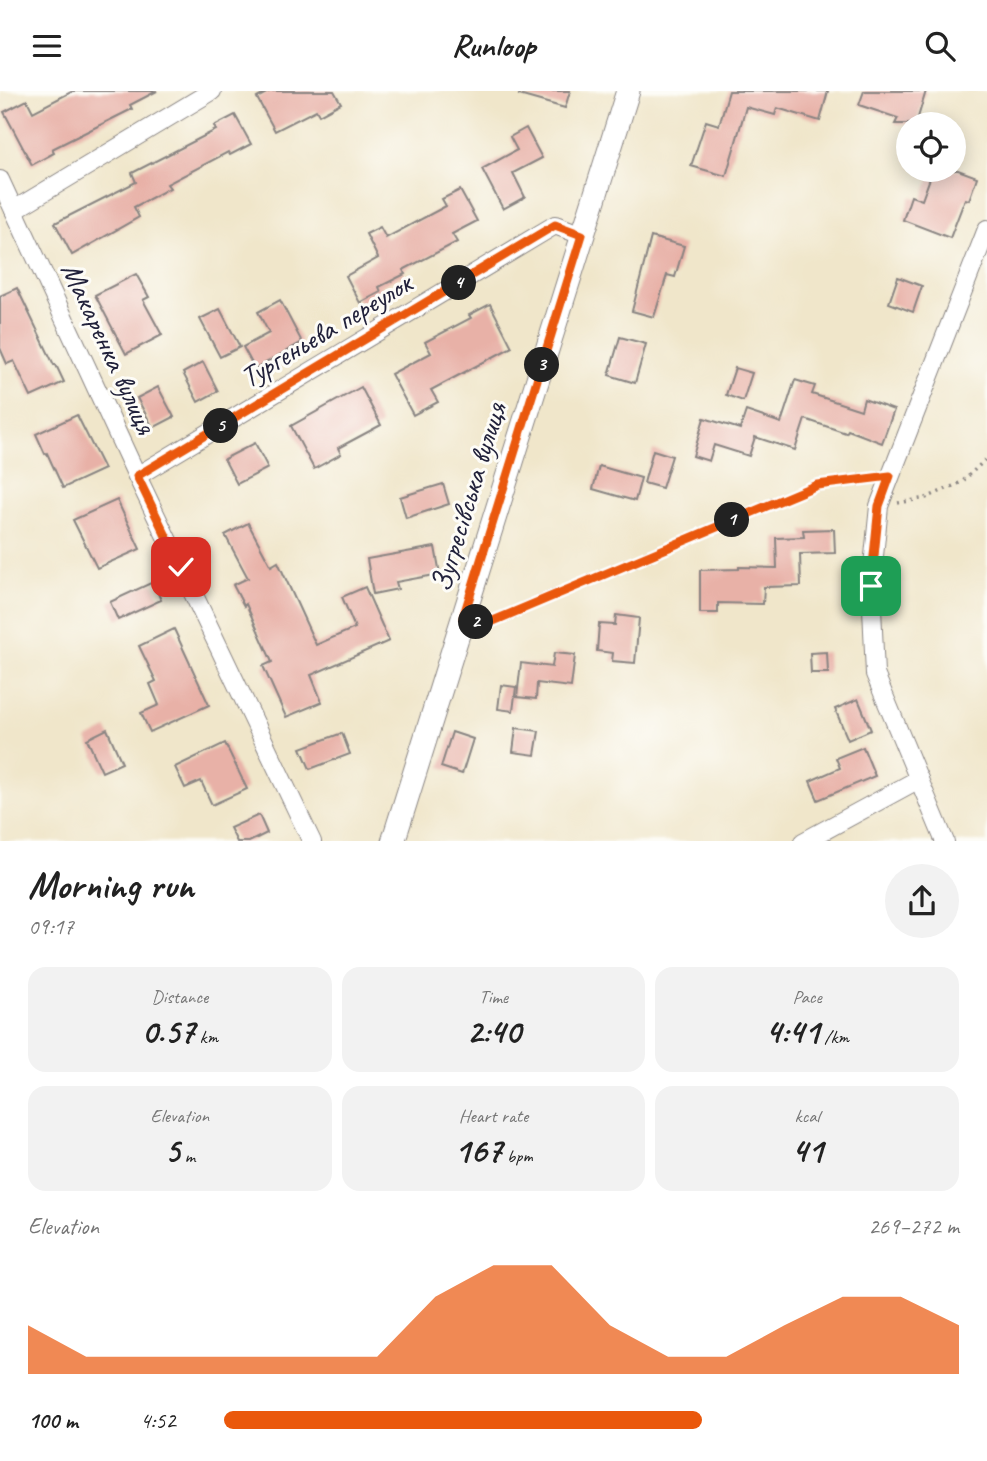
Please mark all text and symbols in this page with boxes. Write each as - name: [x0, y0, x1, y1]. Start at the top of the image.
- text: Runloop: [452, 25, 535, 66]
- icon: menu: [28, 27, 66, 65]
- icon: search: [921, 27, 959, 65]
- map controls: [896, 112, 966, 182]
- button: locate: [896, 112, 966, 182]
- street label: Макаренка вулиця: [53, 256, 166, 441]
- street label: Тургеньева переулок: [233, 263, 421, 396]
- pin: 4: [442, 265, 476, 301]
- text: 4: [454, 270, 463, 294]
- pin: 3: [524, 347, 560, 383]
- text: 3: [537, 352, 546, 376]
- street label: Зугресівська вулиця: [421, 397, 515, 596]
- pin: 5: [204, 409, 238, 443]
- text: 5: [216, 413, 225, 437]
- pin: 1: [714, 503, 750, 537]
- text: 1: [727, 507, 736, 531]
- pin: [151, 537, 211, 597]
- icon: check: [162, 548, 200, 586]
- pin: [841, 556, 901, 616]
- icon: arrive: [852, 567, 890, 605]
- pin: 2: [458, 605, 494, 639]
- text: 2: [471, 609, 480, 633]
- text: Morning run: [28, 862, 194, 909]
- button: share: [885, 864, 959, 938]
- text: 09:17: [28, 912, 74, 941]
- text: Distance: [151, 985, 208, 1009]
- text: Time: [479, 985, 508, 1009]
- text: Pace: [793, 985, 822, 1009]
- text: 0.57: [142, 1009, 195, 1054]
- text: 2:40: [466, 1009, 521, 1054]
- text: 4:41: [765, 1009, 820, 1054]
- text: km: [195, 1025, 218, 1049]
- text: /km: [820, 1025, 849, 1049]
- text: Elevation: [151, 1104, 209, 1128]
- text: Heart rate: [459, 1104, 528, 1128]
- text: kcal: [795, 1104, 820, 1128]
- text: 5: [165, 1128, 180, 1173]
- text: 167: [454, 1128, 502, 1173]
- text: 41: [791, 1128, 823, 1173]
- text: m: [180, 1144, 195, 1168]
- text: bpm: [502, 1144, 533, 1168]
- text: Elevation: [28, 1212, 99, 1241]
- text: 269–272 m: [868, 1212, 959, 1241]
- text: 100 m: [28, 1406, 78, 1435]
- text: 4:52: [140, 1406, 176, 1435]

